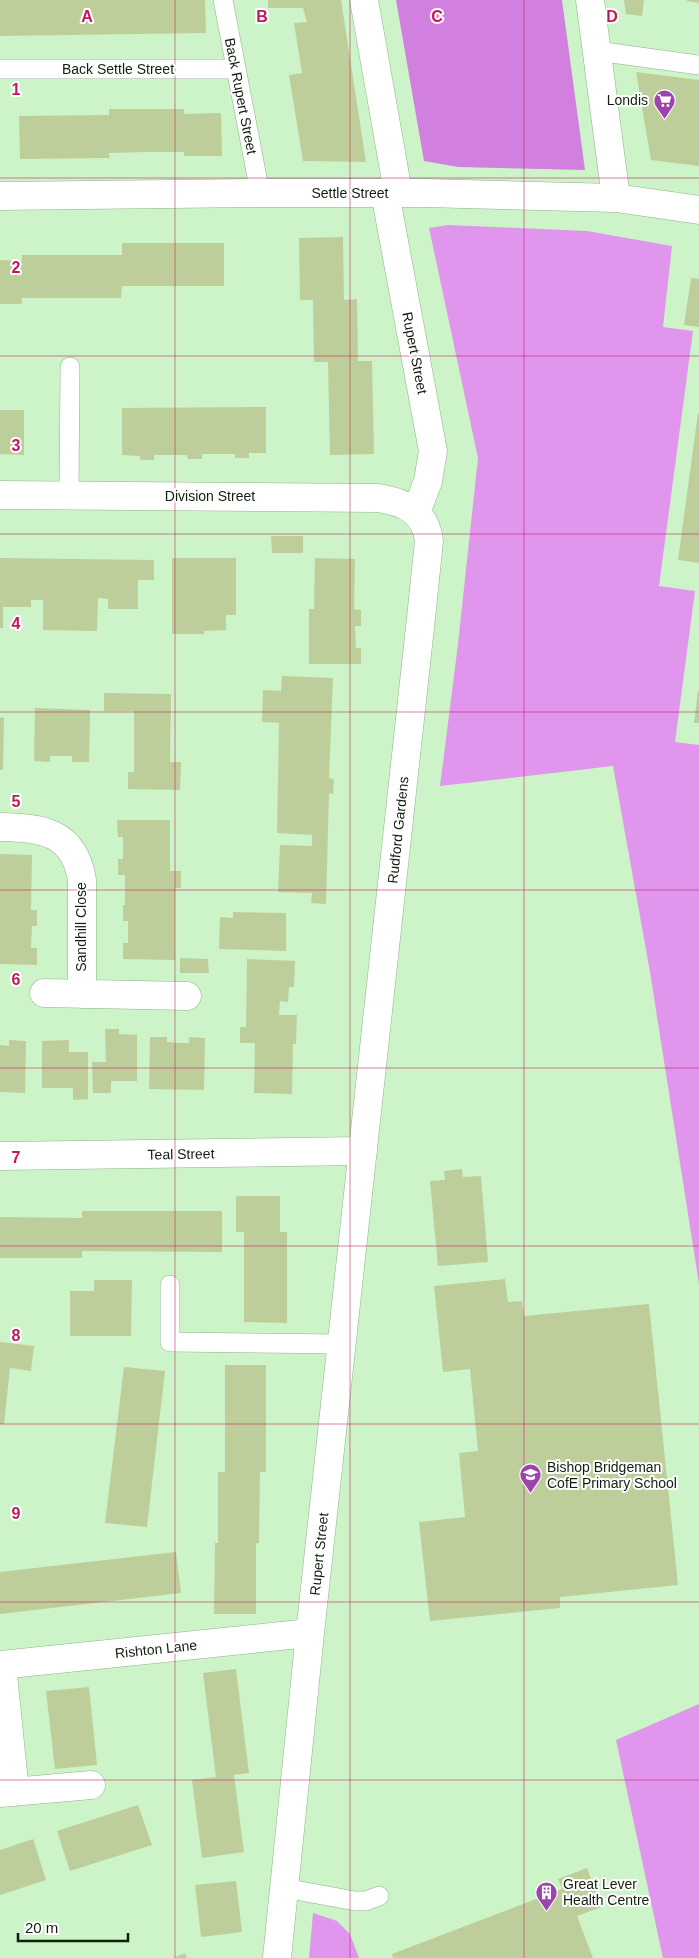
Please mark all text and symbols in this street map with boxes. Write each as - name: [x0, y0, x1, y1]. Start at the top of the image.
- text: A: [81, 8, 93, 25]
- text: B: [256, 8, 268, 25]
- text: C: [431, 8, 443, 25]
- text: D: [606, 8, 618, 25]
- street label: Back Rupert Street: [222, 36, 260, 156]
- street label: Back Settle Street: [62, 61, 174, 77]
- text: 1: [12, 81, 21, 98]
- supermarket icon: Londis: [652, 88, 676, 119]
- place label: Londis: [607, 92, 648, 108]
- street label: Settle Street: [311, 185, 389, 201]
- text: 2: [12, 259, 21, 276]
- street label: Rupert Street: [399, 311, 431, 395]
- text: 3: [12, 437, 21, 454]
- street label: Division Street: [165, 488, 255, 504]
- text: 4: [12, 615, 21, 632]
- street label: Rudford Gardens: [384, 776, 412, 884]
- text: 5: [12, 793, 21, 810]
- street label: Sandhill Close: [73, 882, 89, 972]
- text: 6: [12, 971, 21, 988]
- street label: Teal Street: [147, 1145, 215, 1163]
- text: 7: [12, 1149, 21, 1166]
- text: 8: [12, 1327, 21, 1344]
- place label: Bishop Bridgeman CofE Primary School: [547, 1459, 677, 1491]
- school or university icon: Bishop Bridgeman CofE Primary School: [519, 1463, 543, 1494]
- text: 9: [12, 1505, 21, 1522]
- street label: Rupert Street: [307, 1512, 331, 1596]
- street label: Rishton Lane: [114, 1637, 198, 1661]
- place label: Great Lever Health Centre: [563, 1876, 650, 1908]
- building icon: Great Lever Health Centre: [535, 1880, 559, 1911]
- scale bar: [18, 1910, 128, 1942]
- text: 20 m: [25, 1919, 58, 1936]

